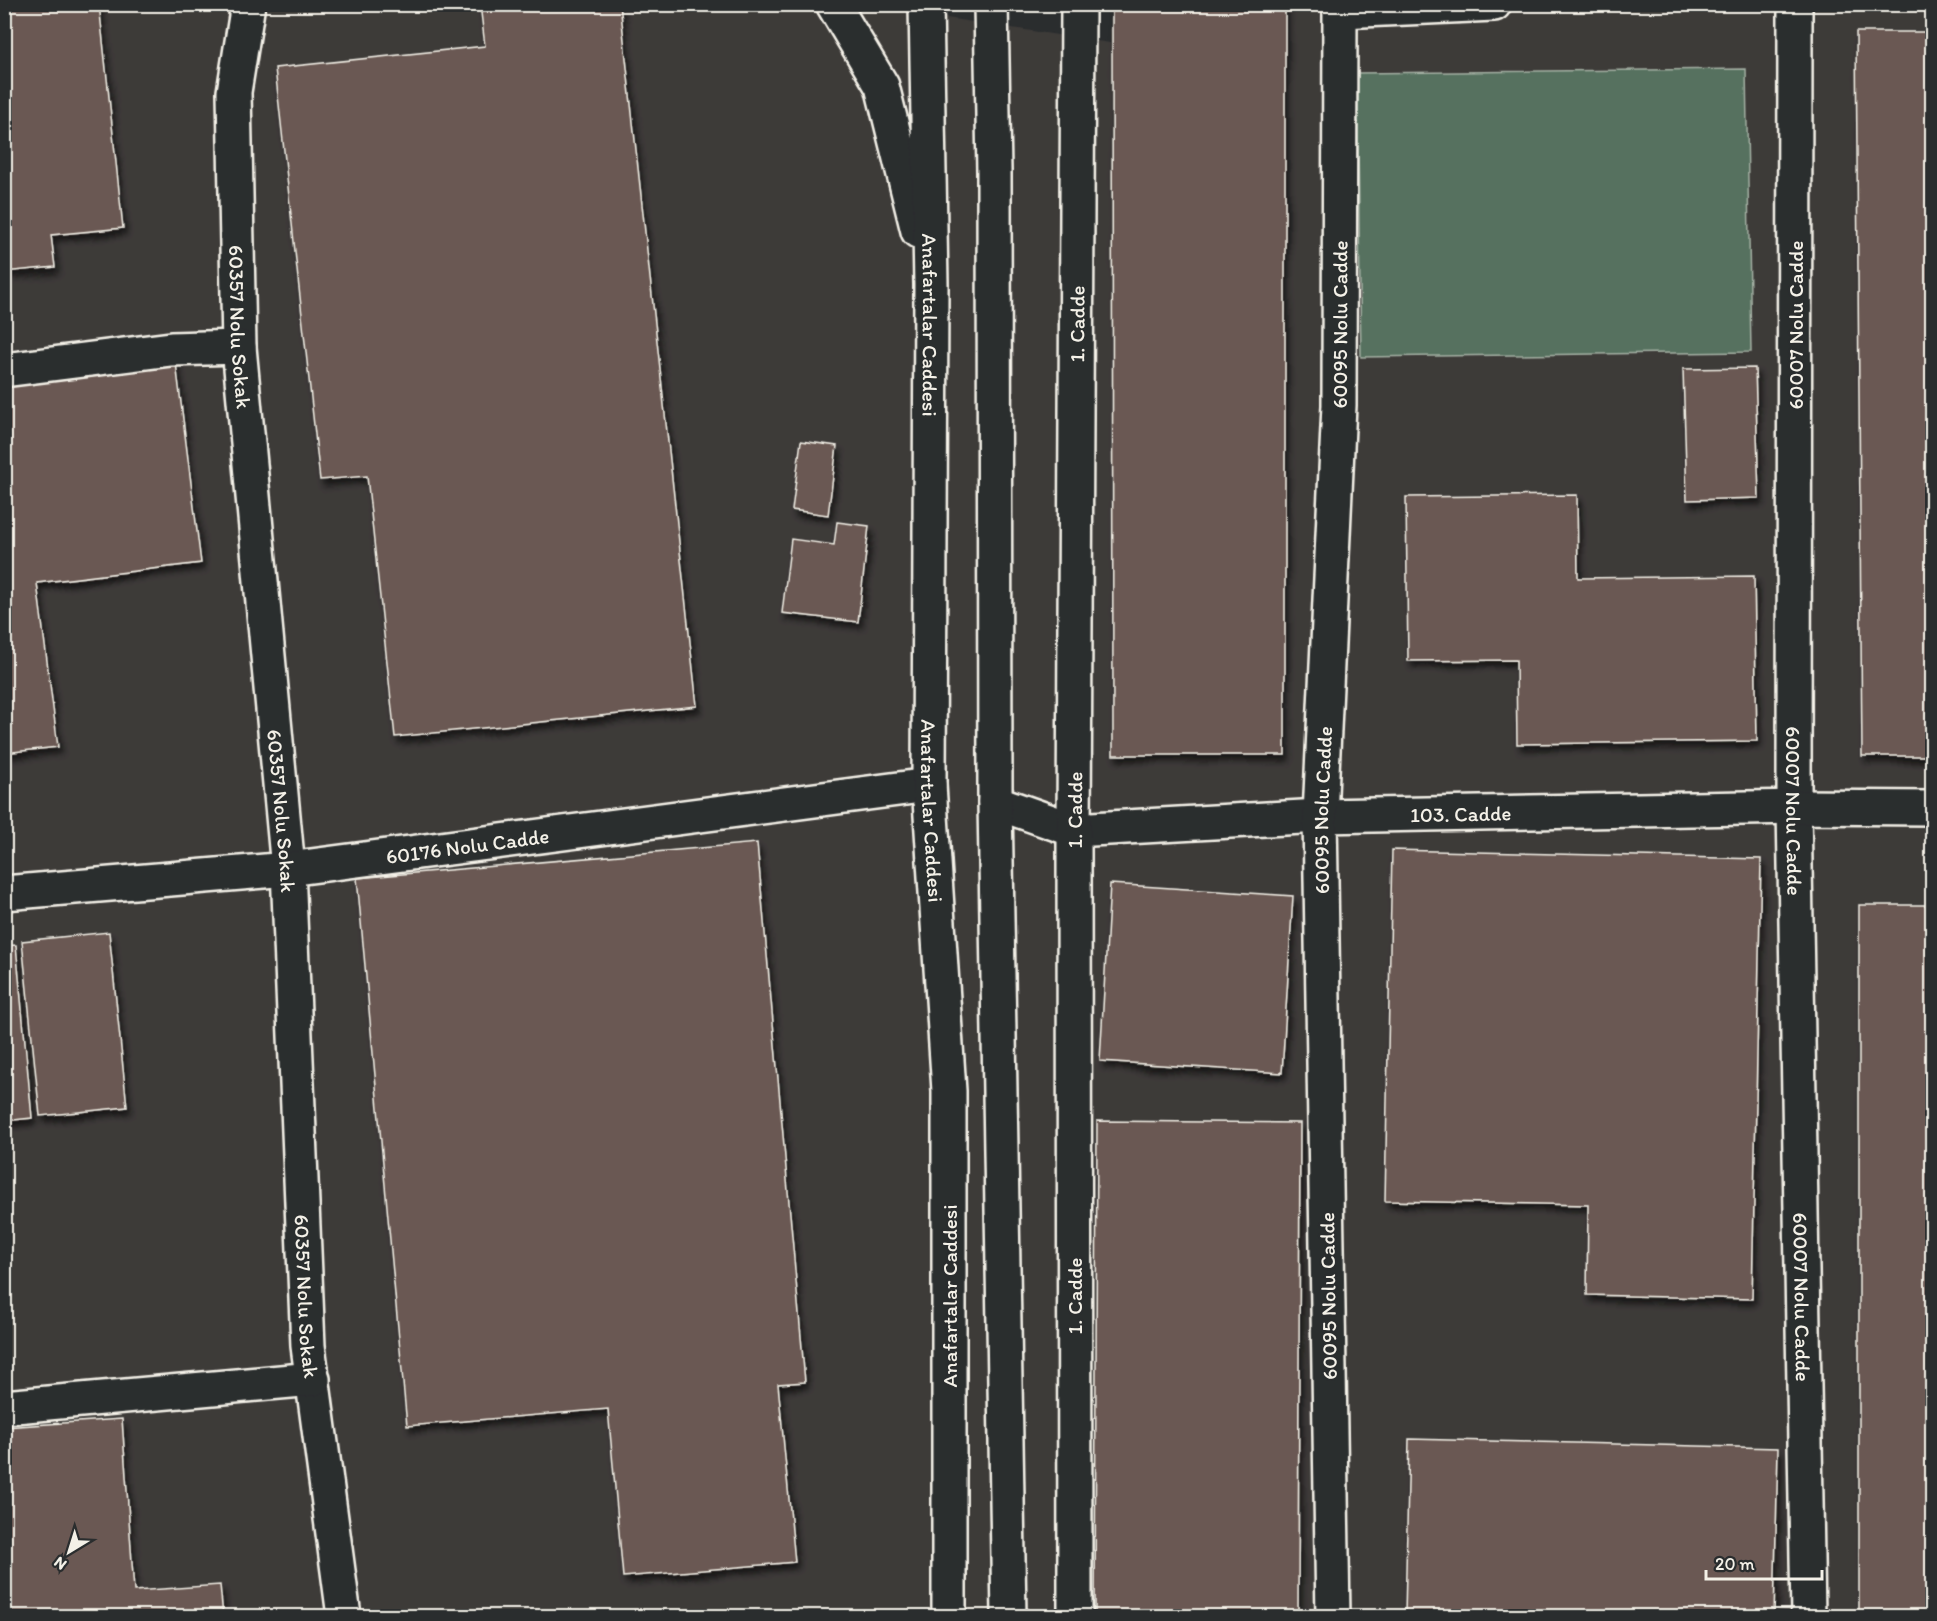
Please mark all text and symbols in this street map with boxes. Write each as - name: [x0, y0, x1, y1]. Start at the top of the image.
- street label: Anafartalar Caddesi: [918, 233, 944, 417]
- street label: 60007 Nolu Cadde: [1783, 240, 1808, 410]
- street label: 60095 Nolu Cadde: [1326, 241, 1352, 409]
- street label: 60357 Nolu Sokak: [225, 245, 257, 410]
- street label: 1. Cadde: [1064, 285, 1089, 363]
- street label: Anafartalar Caddesi: [916, 719, 949, 903]
- street label: 60095 Nolu Cadde: [1308, 726, 1337, 894]
- street label: 60007 Nolu Cadde: [1781, 726, 1808, 896]
- street label: 60357 Nolu Sokak: [262, 728, 301, 893]
- street label: 1. Cadde: [1061, 771, 1087, 848]
- street label: 103. Cadde: [1410, 800, 1512, 827]
- street label: 60176 Nolu Cadde: [384, 822, 551, 869]
- street label: Anafartalar Caddesi: [937, 1204, 962, 1388]
- street label: 60095 Nolu Cadde: [1314, 1212, 1342, 1380]
- street label: 60007 Nolu Cadde: [1789, 1212, 1816, 1382]
- street label: 60357 Nolu Sokak: [290, 1214, 325, 1380]
- street label: 1. Cadde: [1062, 1258, 1087, 1334]
- north arrow: [39, 1522, 99, 1582]
- scale bar: [1706, 1543, 1822, 1581]
- text: N: [50, 1553, 70, 1574]
- text: 20 m: [1715, 1553, 1755, 1575]

